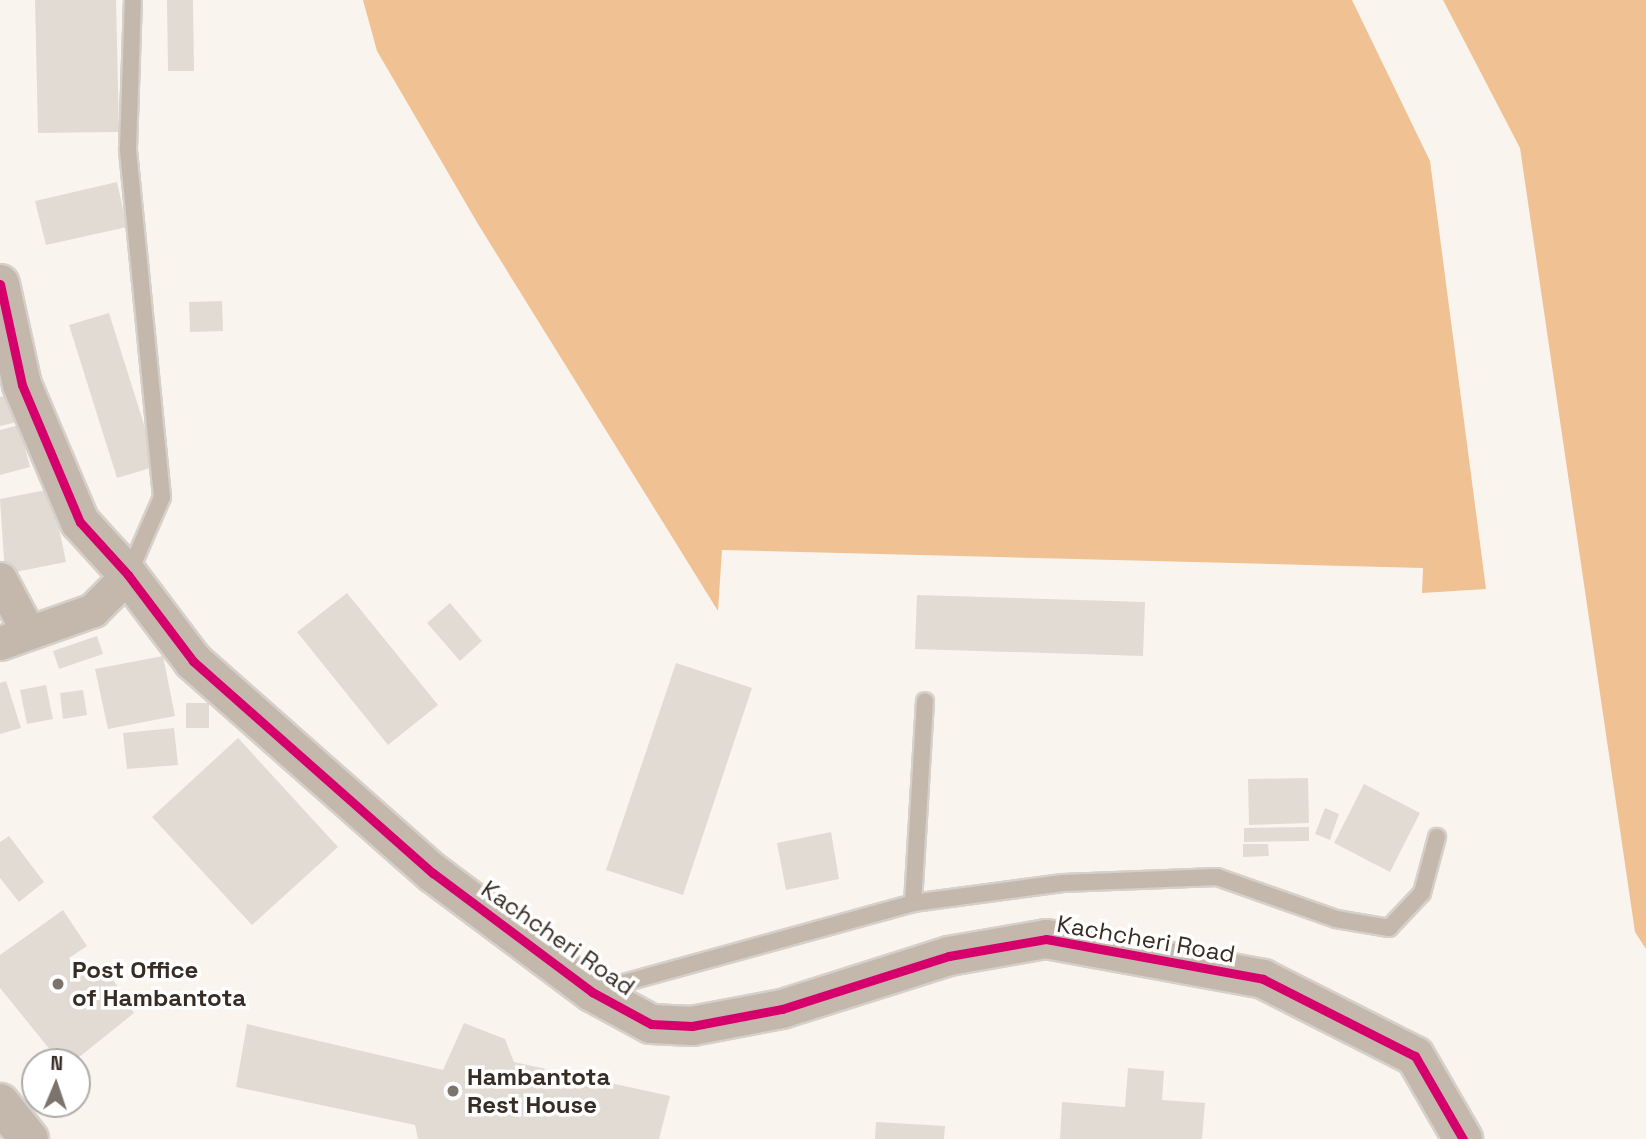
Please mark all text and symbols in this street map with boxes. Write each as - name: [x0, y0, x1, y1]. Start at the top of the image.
- street label: Kachcheri Road: [476, 874, 640, 1002]
- street label: Kachcheri Road: [1055, 909, 1237, 969]
- place label: Post Office of Hambantota: [72, 956, 246, 1012]
- marker: Post Office of Hambantota: [50, 976, 66, 992]
- north arrow: [21, 1048, 91, 1118]
- text: N: [50, 1051, 63, 1076]
- place label: Hambantota Rest House: [467, 1063, 610, 1119]
- marker: Hambantota Rest House: [445, 1083, 461, 1099]

